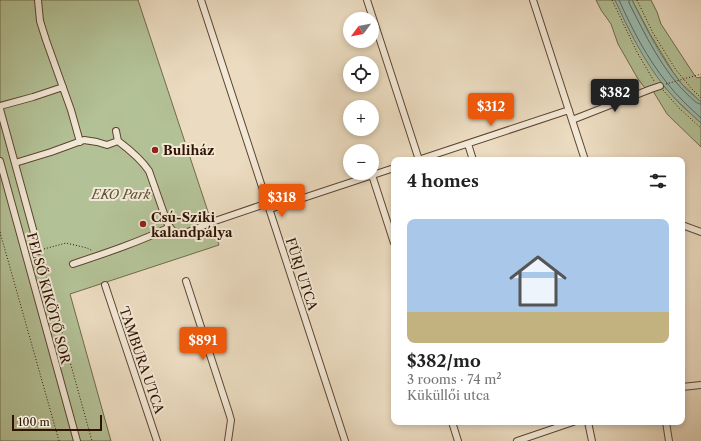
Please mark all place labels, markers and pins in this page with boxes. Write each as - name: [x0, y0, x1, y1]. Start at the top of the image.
- pin: $382: [591, 79, 639, 113]
- pin: $312: [467, 93, 515, 127]
- place label: Buliház: [163, 142, 214, 158]
- marker: Buliház: [150, 145, 160, 155]
- pin: $318: [258, 184, 306, 218]
- place label: Csú-Sziki kalandpálya: [151, 209, 233, 240]
- marker: Csú-Sziki kalandpálya: [138, 219, 148, 229]
- pin: $891: [179, 327, 227, 361]

